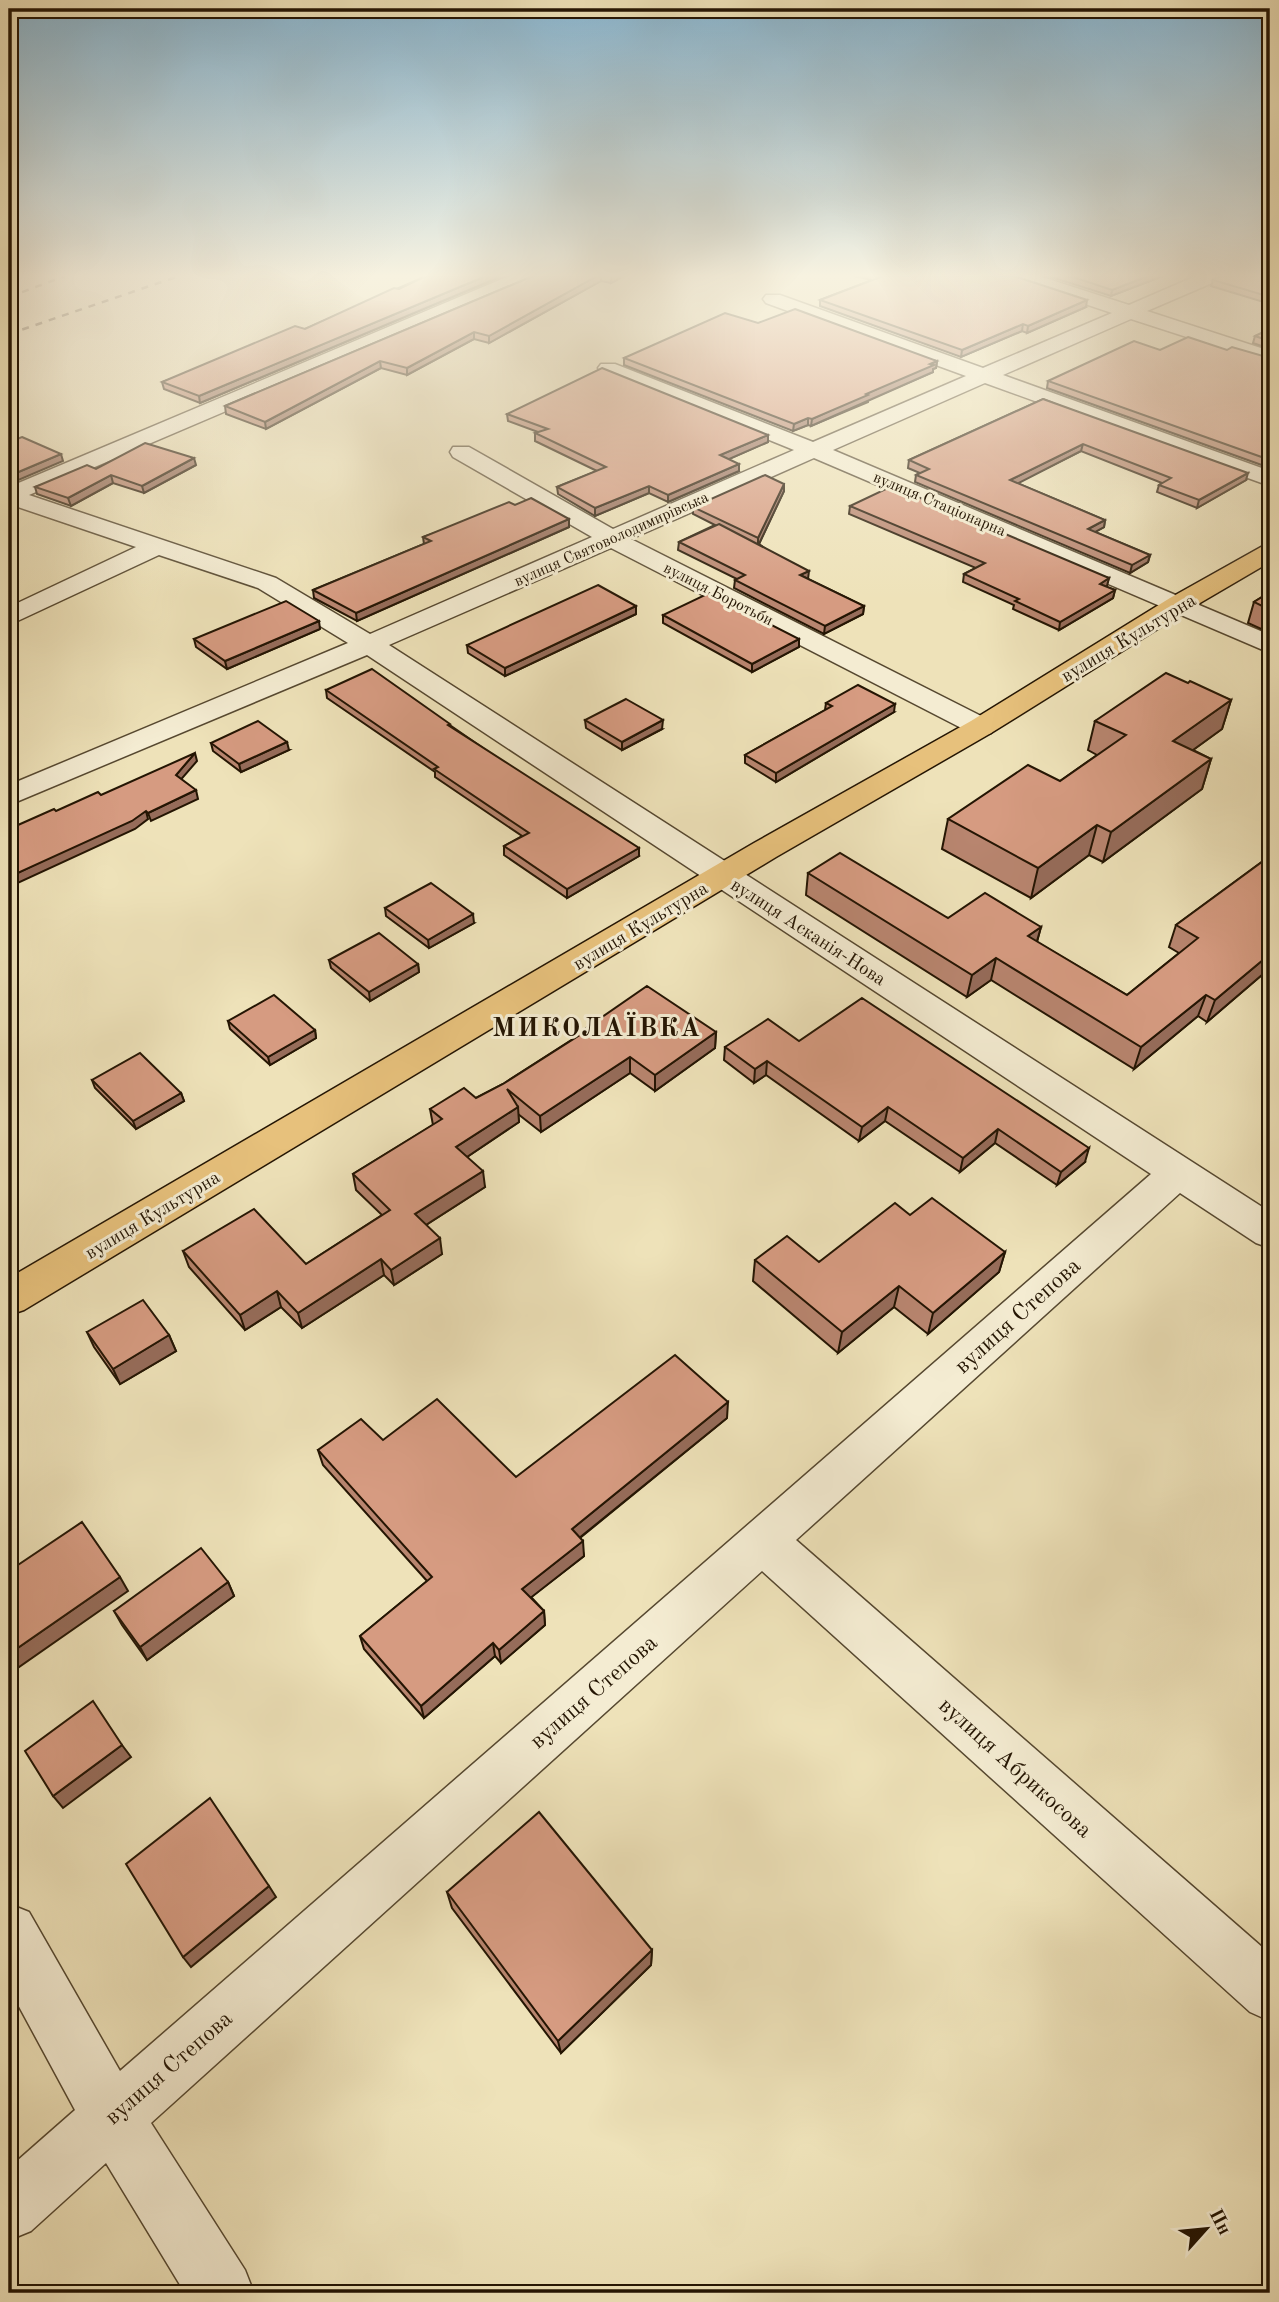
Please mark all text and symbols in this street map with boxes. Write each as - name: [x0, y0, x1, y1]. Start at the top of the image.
- street label: вулиця Стаціонарна: [871, 470, 1008, 540]
- street label: вулиця Святоволодимирівська: [512, 490, 712, 590]
- street label: вулиця Боротьби: [661, 560, 775, 629]
- street label: вулиця Культурна: [1059, 591, 1200, 687]
- street label: вулиця Асканія-Нова: [727, 876, 889, 991]
- street label: вулиця Культурна: [571, 879, 712, 975]
- district label: МИКОЛАЇВКА: [492, 1011, 702, 1042]
- street label: вулиця Культурна: [83, 1168, 224, 1264]
- street label: вулиця Степова: [951, 1254, 1085, 1378]
- street label: вулиця Степова: [526, 1631, 662, 1753]
- street label: вулиця Абрикосова: [934, 1694, 1096, 1843]
- street label: вулиця Степова: [101, 2007, 237, 2129]
- north arrow: [1170, 2194, 1240, 2264]
- text: Пн: [1205, 2206, 1233, 2238]

